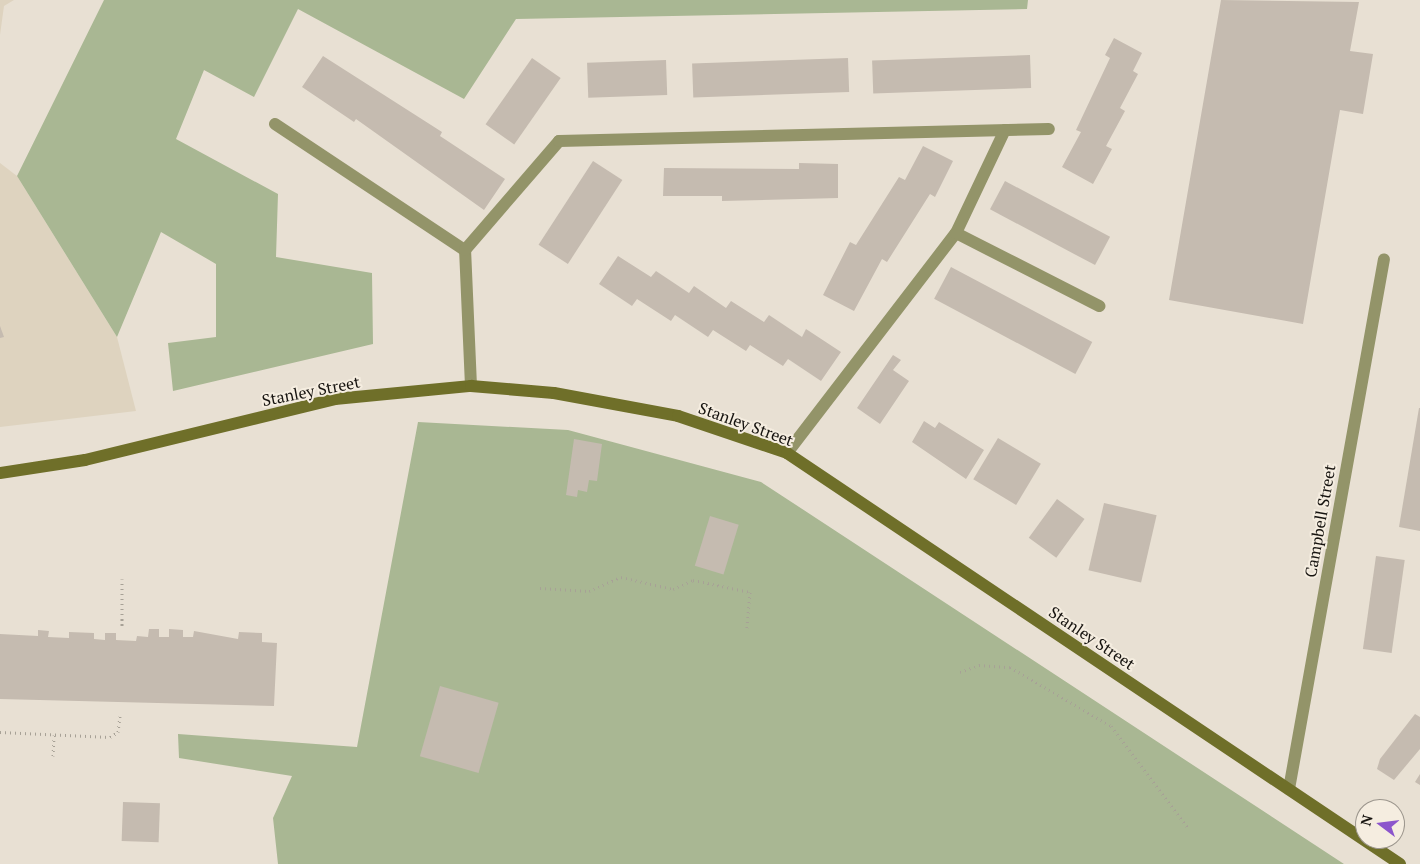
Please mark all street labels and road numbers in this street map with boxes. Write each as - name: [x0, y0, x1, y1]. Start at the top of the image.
- street label: Stanley Street: [260, 372, 362, 410]
- street label: Stanley Street: [696, 398, 796, 450]
- street label: Campbell Street: [1301, 463, 1339, 579]
- street label: Stanley Street: [1045, 602, 1139, 674]

